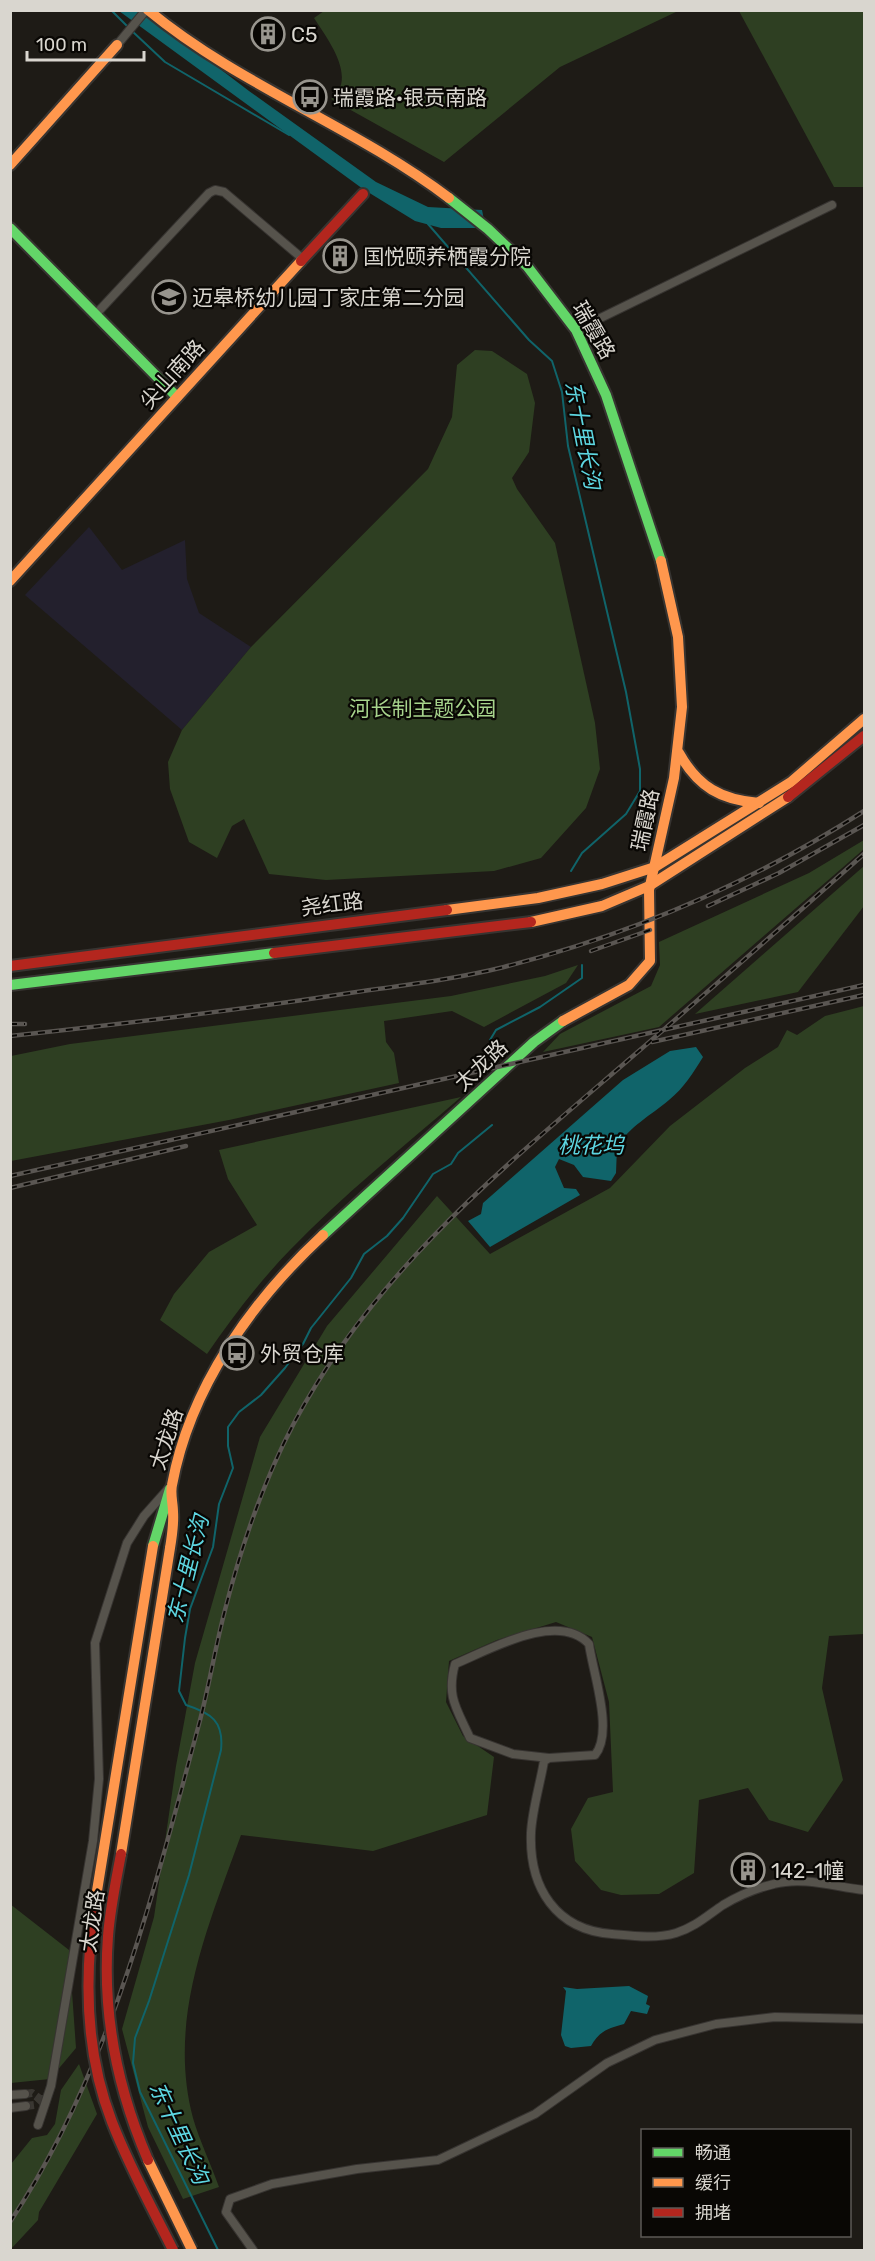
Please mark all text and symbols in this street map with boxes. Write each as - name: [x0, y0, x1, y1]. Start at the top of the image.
- building icon: C5: [250, 16, 286, 52]
- place label: C5: [291, 22, 317, 47]
- scale bar: [27, 24, 144, 62]
- text: 100 m: [36, 34, 87, 56]
- bus stop icon: 瑞霞路·银贡南路: [292, 79, 328, 115]
- place label: 瑞霞路·银贡南路: [333, 85, 487, 110]
- building icon: 国悦颐养栖霞分院: [322, 238, 358, 274]
- place label: 国悦颐养栖霞分院: [363, 244, 531, 269]
- school or university icon: 迈皋桥幼儿园丁家庄第二分园: [151, 279, 187, 315]
- place label: 迈皋桥幼儿园丁家庄第二分园: [192, 285, 465, 310]
- street label: 瑞霞路: [567, 296, 621, 364]
- street label: 尖山南路: [135, 334, 209, 414]
- water label: 东十里长沟: [559, 378, 607, 494]
- park label: 河长制主题公园: [350, 696, 497, 721]
- street label: 瑞霞路: [626, 787, 664, 853]
- street label: 尧红路: [299, 888, 365, 920]
- street label: 太龙路: [449, 1034, 513, 1096]
- water label: 桃花坞: [558, 1132, 626, 1159]
- bus stop icon: 外贸仓库: [219, 1335, 255, 1371]
- place label: 外贸仓库: [260, 1341, 344, 1366]
- street label: 太龙路: [144, 1405, 188, 1473]
- water label: 东十里长沟: [162, 1510, 215, 1626]
- building icon: 142-1幢: [730, 1852, 766, 1888]
- place label: 142-1幢: [771, 1858, 844, 1883]
- street label: 太龙路: [75, 1888, 109, 1954]
- water label: 东十里长沟: [144, 2077, 215, 2190]
- legend: [641, 2129, 851, 2237]
- text: 畅通: [695, 2142, 731, 2164]
- text: 缓行: [695, 2172, 731, 2194]
- text: 拥堵: [695, 2202, 731, 2224]

